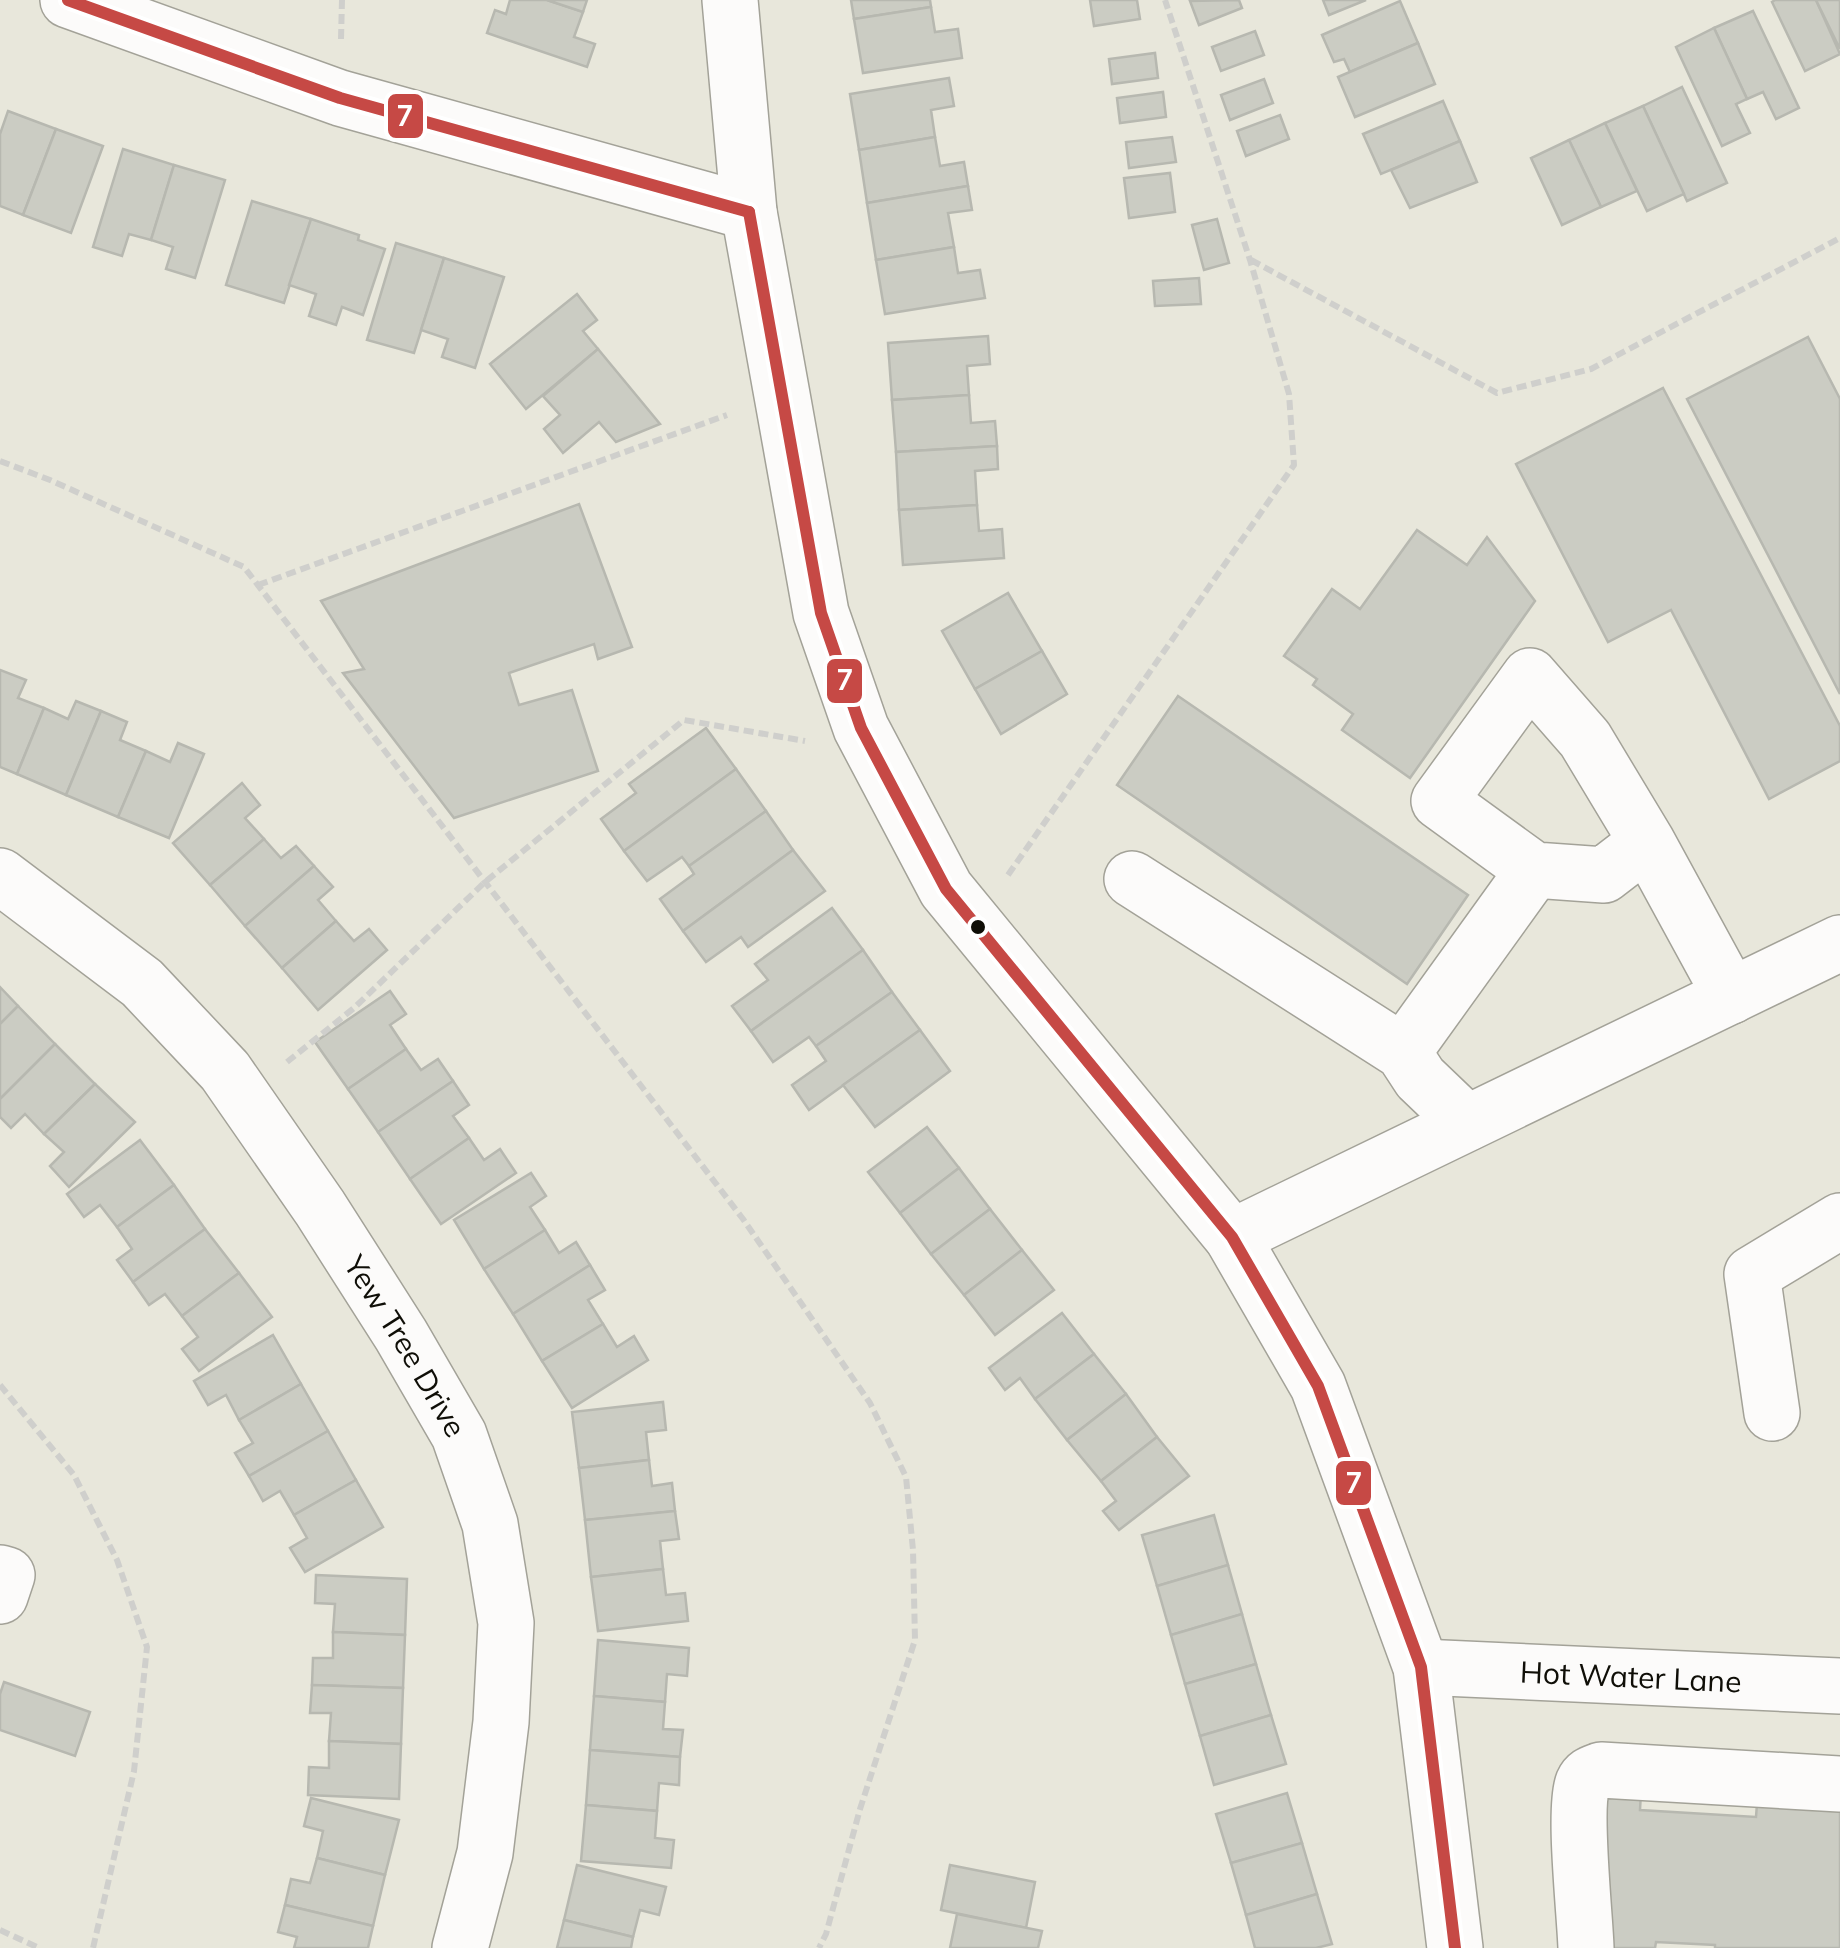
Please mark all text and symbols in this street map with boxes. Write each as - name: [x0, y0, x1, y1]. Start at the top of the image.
- line badge: 7: [386, 92, 425, 140]
- text: 7: [397, 98, 413, 133]
- line badge: 7: [825, 657, 864, 705]
- text: 7: [837, 662, 853, 697]
- unlabelled marker: [968, 917, 988, 937]
- street label: Yew Tree Drive: [336, 1247, 475, 1444]
- line badge: 7: [1334, 1459, 1373, 1507]
- text: 7: [1346, 1465, 1362, 1500]
- street label: Hot Water Lane: [1519, 1653, 1742, 1701]

